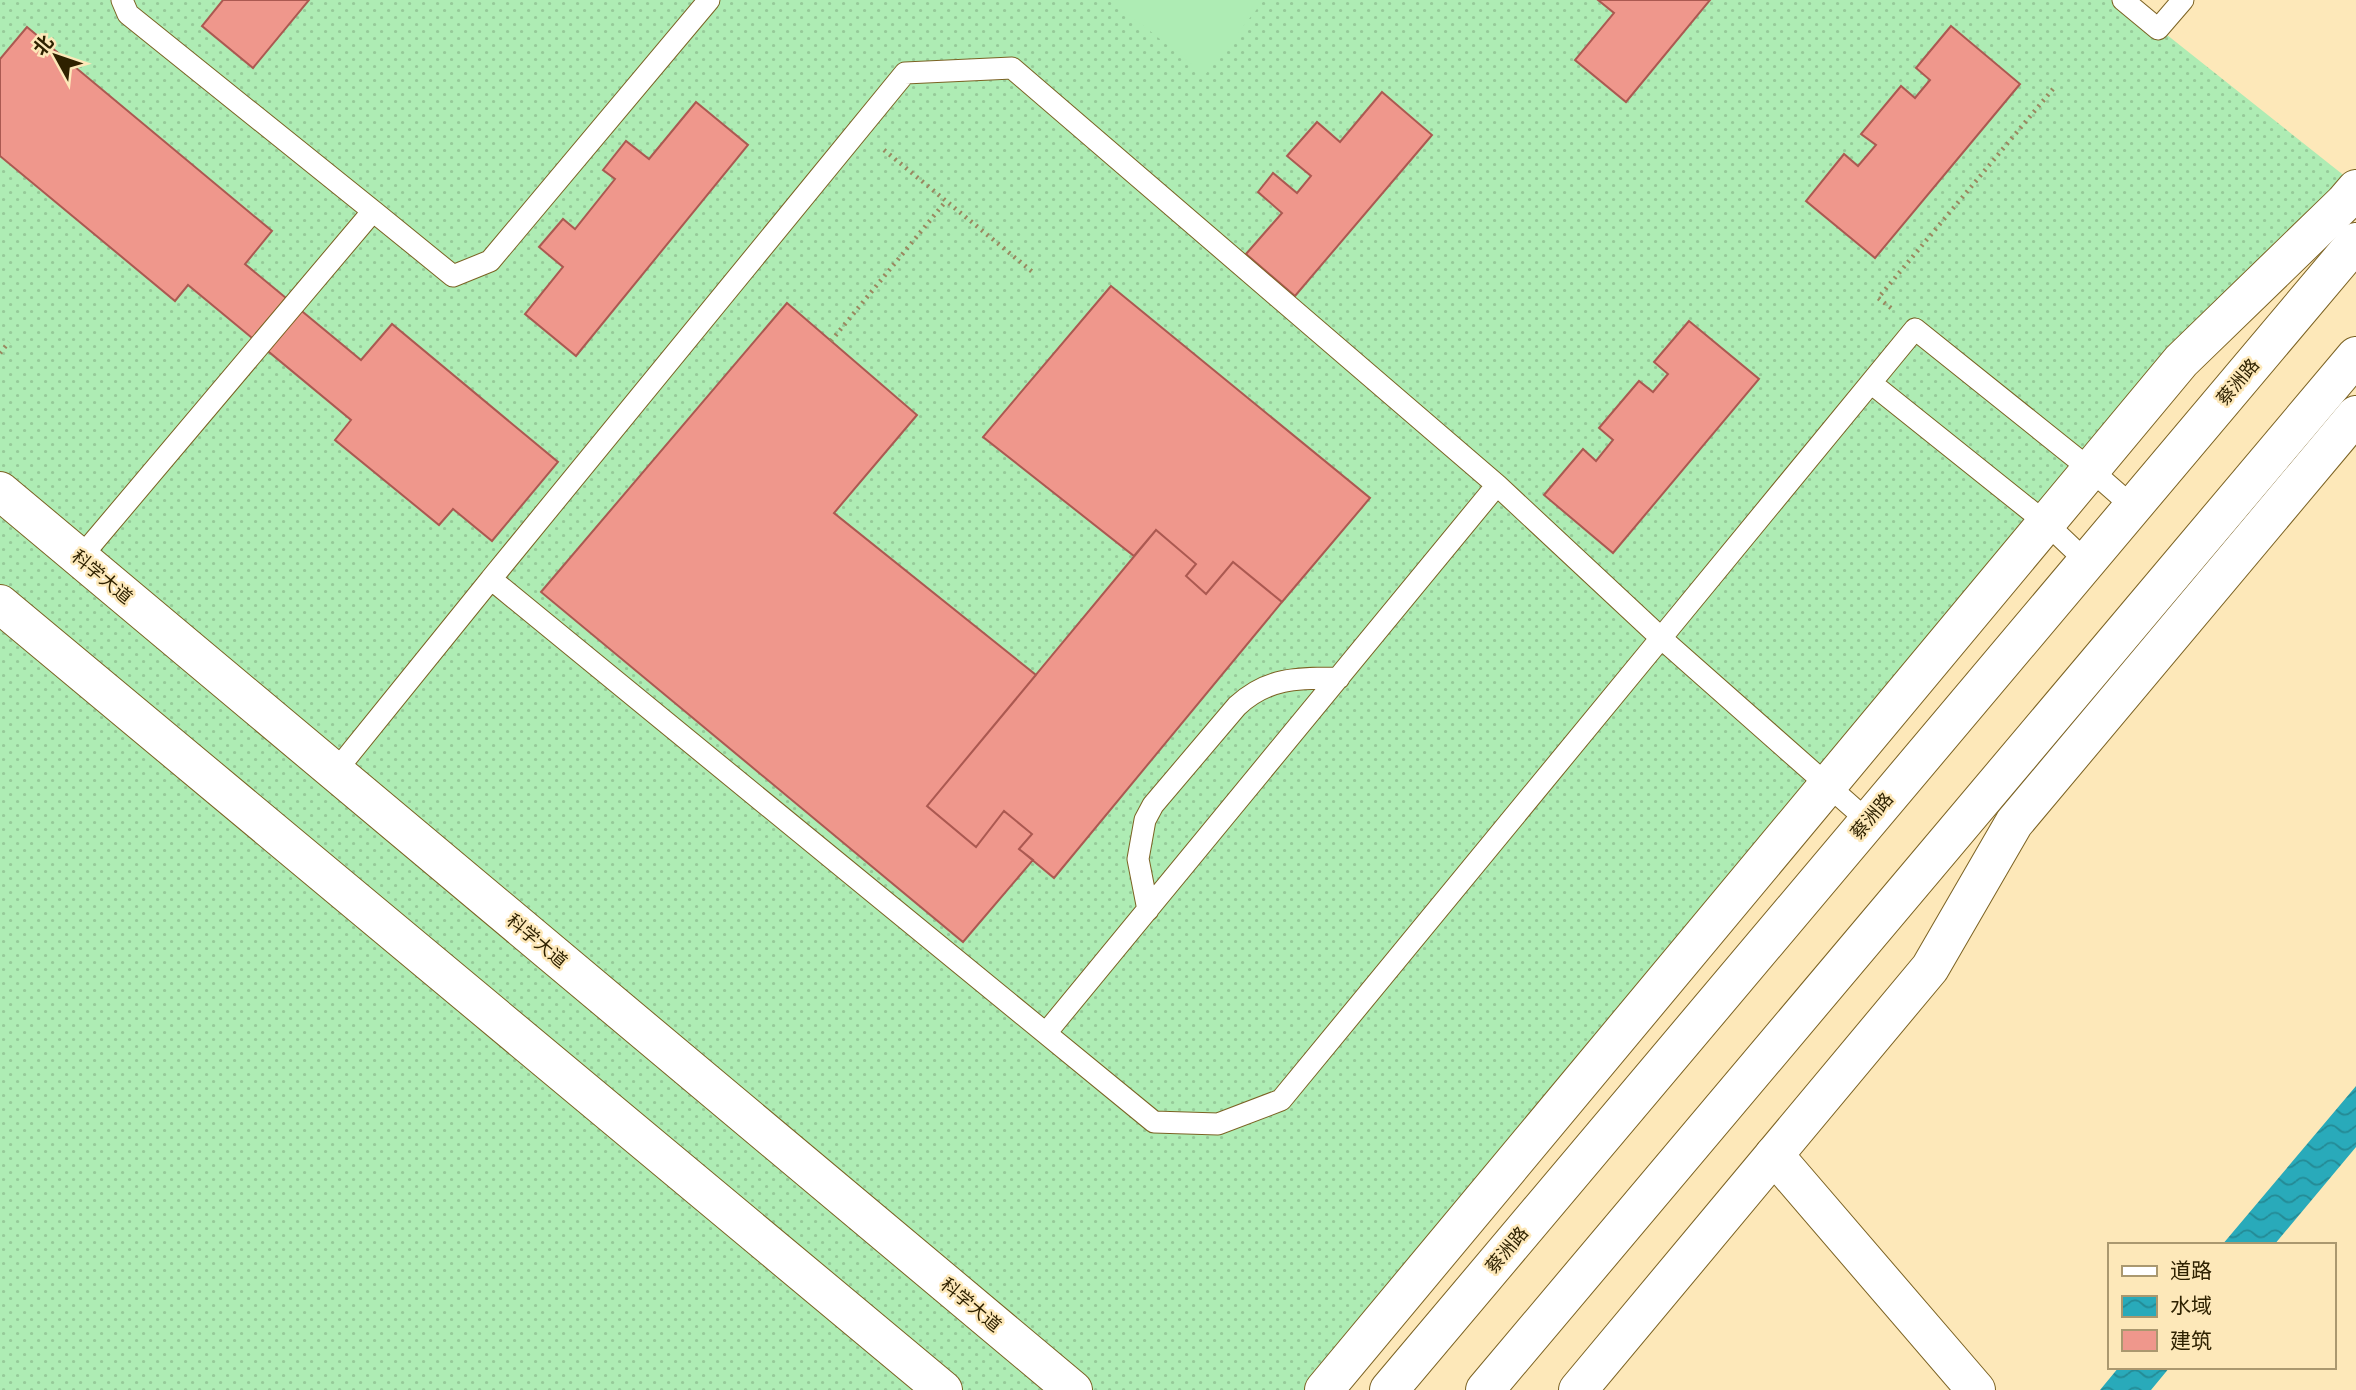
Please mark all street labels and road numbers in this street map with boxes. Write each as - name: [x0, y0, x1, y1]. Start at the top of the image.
- street label: 蔡洲路: [2211, 353, 2265, 410]
- street label: 科学大道: [67, 544, 138, 609]
- street label: 蔡洲路: [1845, 787, 1899, 844]
- street label: 科学大道: [502, 908, 573, 973]
- street label: 蔡洲路: [1480, 1221, 1534, 1278]
- street label: 科学大道: [936, 1272, 1007, 1337]

